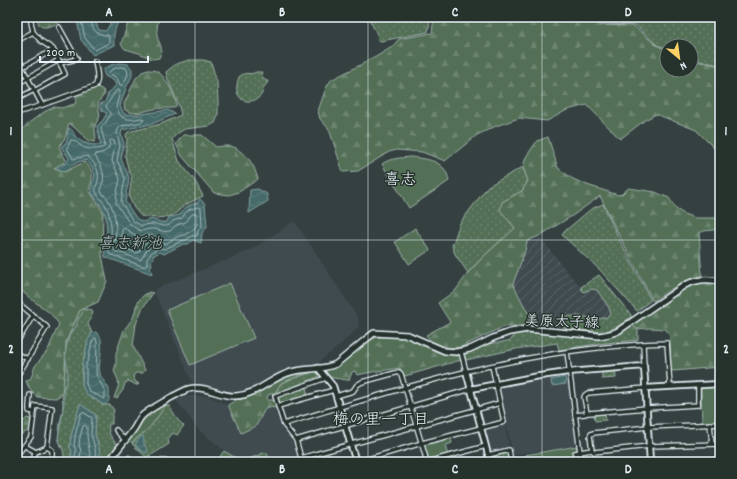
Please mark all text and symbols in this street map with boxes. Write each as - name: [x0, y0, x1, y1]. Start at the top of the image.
- text: A: [105, 4, 113, 23]
- text: B: [279, 4, 285, 23]
- text: C: [452, 4, 459, 23]
- text: D: [625, 4, 632, 23]
- scale bar: [40, 38, 148, 64]
- north arrow: [659, 38, 699, 78]
- text: 200 m: [46, 45, 75, 62]
- text: N: [676, 57, 689, 74]
- text: 1: [10, 123, 13, 142]
- text: 1: [725, 123, 728, 142]
- district label: 喜志: [384, 169, 416, 192]
- water label: 喜志新池: [98, 233, 163, 256]
- street label: 美原太子線: [524, 311, 600, 335]
- text: 2: [8, 341, 14, 360]
- text: 2: [723, 341, 729, 360]
- district label: 梅の里一丁目: [333, 409, 429, 432]
- text: A: [105, 461, 113, 479]
- text: B: [279, 461, 285, 479]
- text: C: [452, 461, 459, 479]
- text: D: [625, 461, 632, 479]

